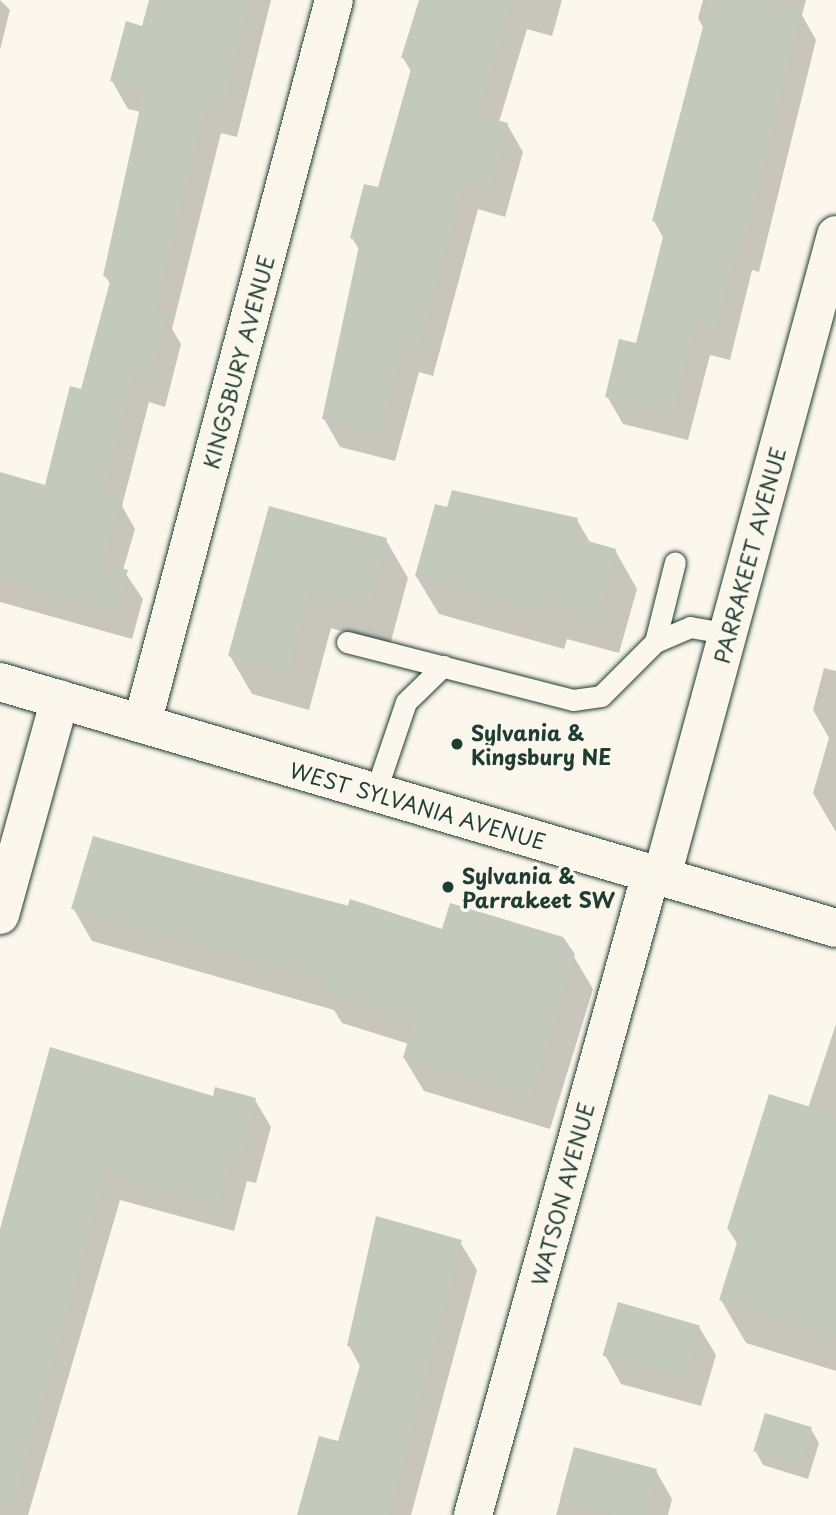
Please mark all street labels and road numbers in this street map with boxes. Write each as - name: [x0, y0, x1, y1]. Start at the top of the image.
- street label: KINGSBURY AVENUE: [197, 252, 279, 472]
- street label: PARRAKEET AVENUE: [708, 445, 790, 665]
- street label: WEST SYLVANIA AVENUE: [286, 756, 550, 854]
- street label: WATSON AVENUE: [525, 1100, 599, 1288]

